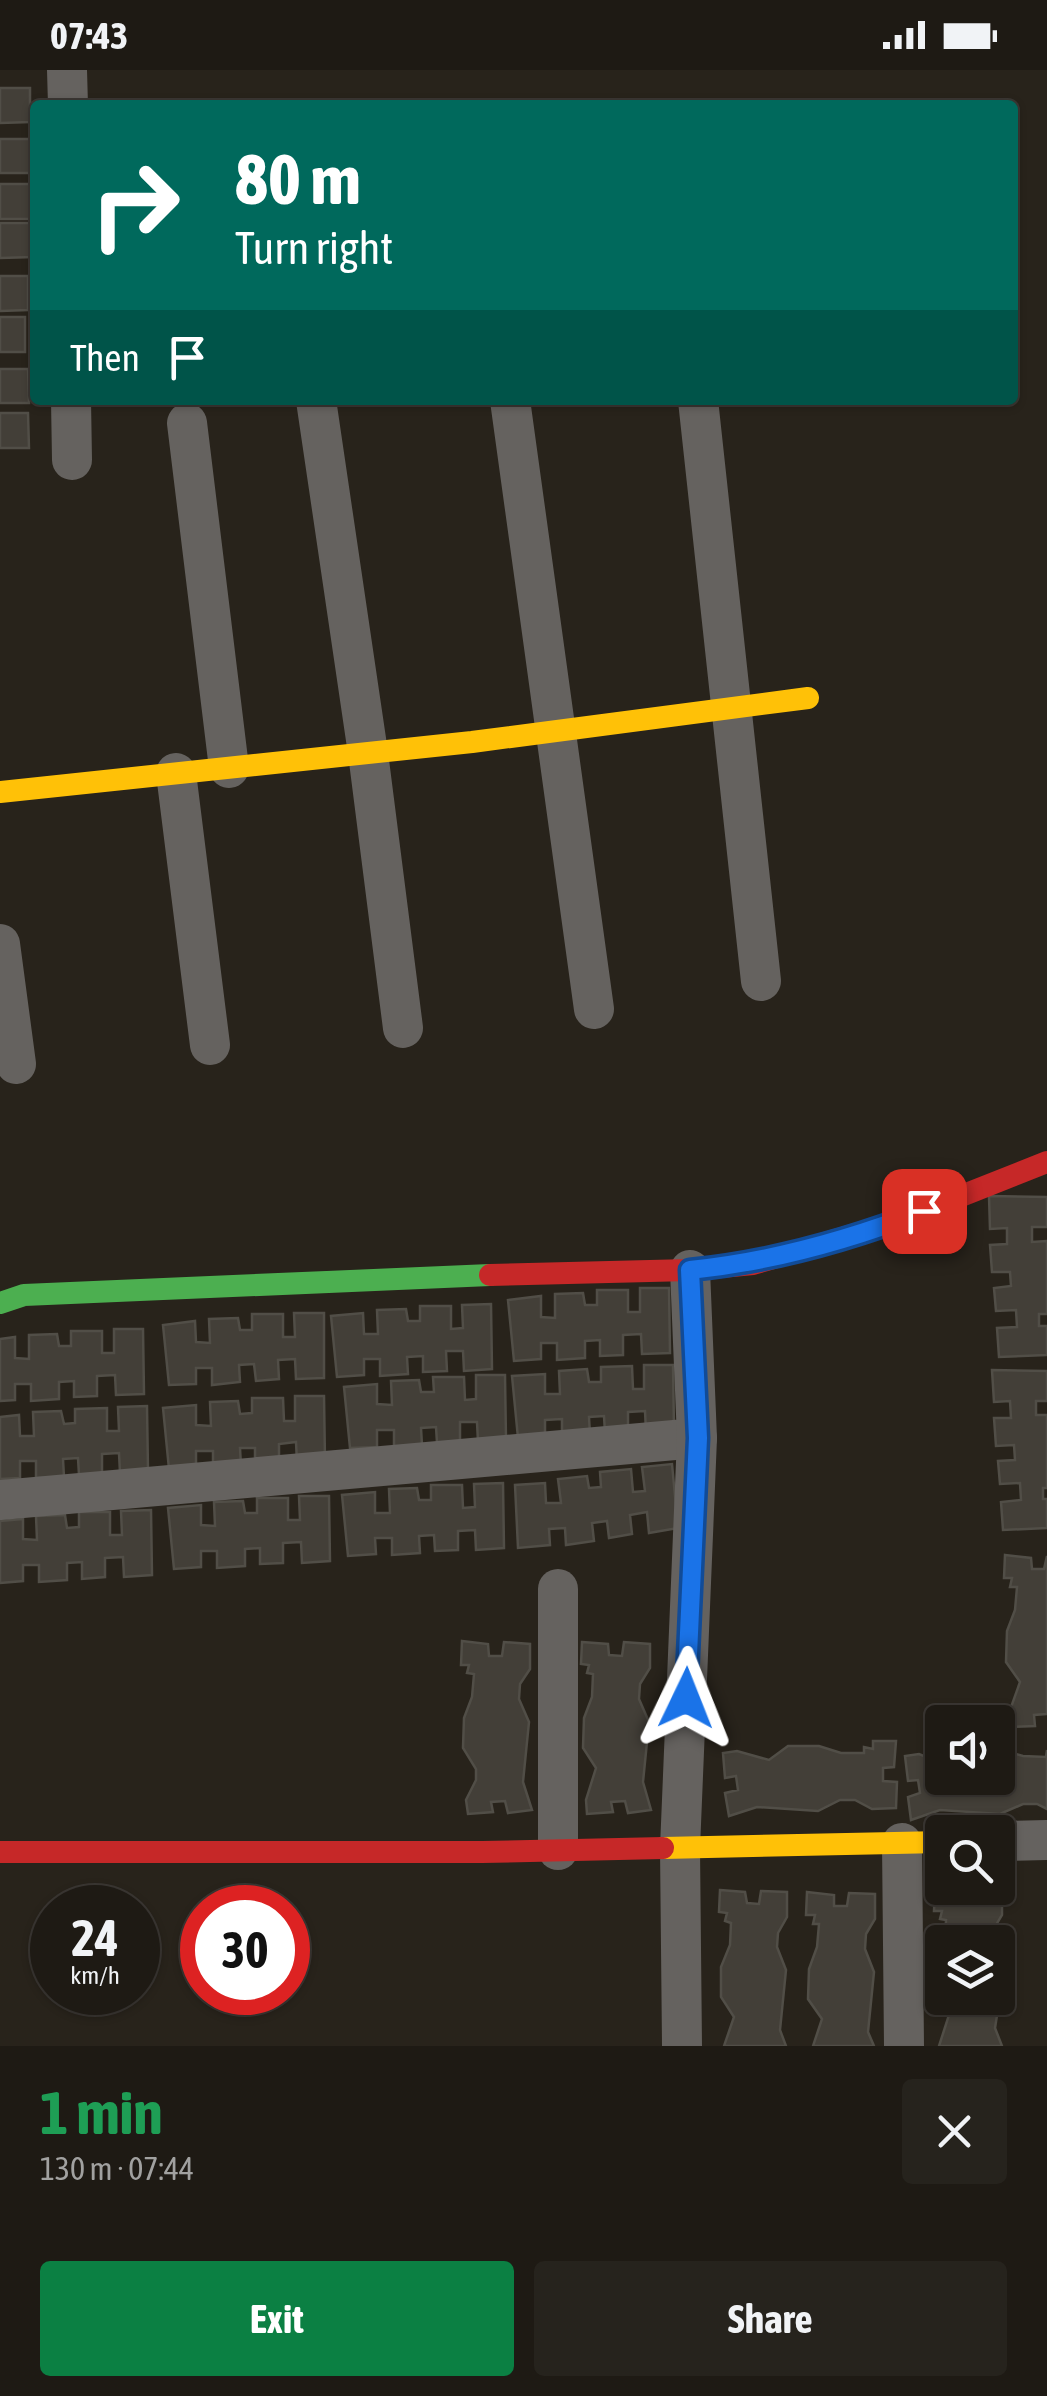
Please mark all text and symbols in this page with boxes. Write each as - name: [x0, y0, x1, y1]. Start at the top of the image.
- text: 07:43: [50, 14, 128, 57]
- text: 80 m: [235, 139, 361, 219]
- icon: right: [70, 140, 200, 270]
- text: Turn right: [235, 222, 393, 274]
- icon: arrive: [160, 330, 215, 385]
- text: Then: [70, 336, 140, 379]
- pin: [882, 1169, 967, 1254]
- icon: arrive: [897, 1184, 952, 1239]
- position arrow: [634, 1646, 738, 1750]
- map controls: [925, 1705, 1015, 2015]
- button: sound: [925, 1705, 1015, 1795]
- button: search: [925, 1815, 1015, 1905]
- speed limit sign: 30: [180, 1885, 310, 2015]
- text: 24: [71, 1909, 118, 1967]
- button: layers: [925, 1925, 1015, 2015]
- text: km/h: [70, 1961, 120, 1989]
- text: 1 min: [40, 2078, 163, 2147]
- button: close: [902, 2079, 1007, 2184]
- text: 130 m · 07:44: [40, 2150, 194, 2187]
- button: Exit: [40, 2261, 514, 2376]
- button: Share: [534, 2261, 1007, 2376]

